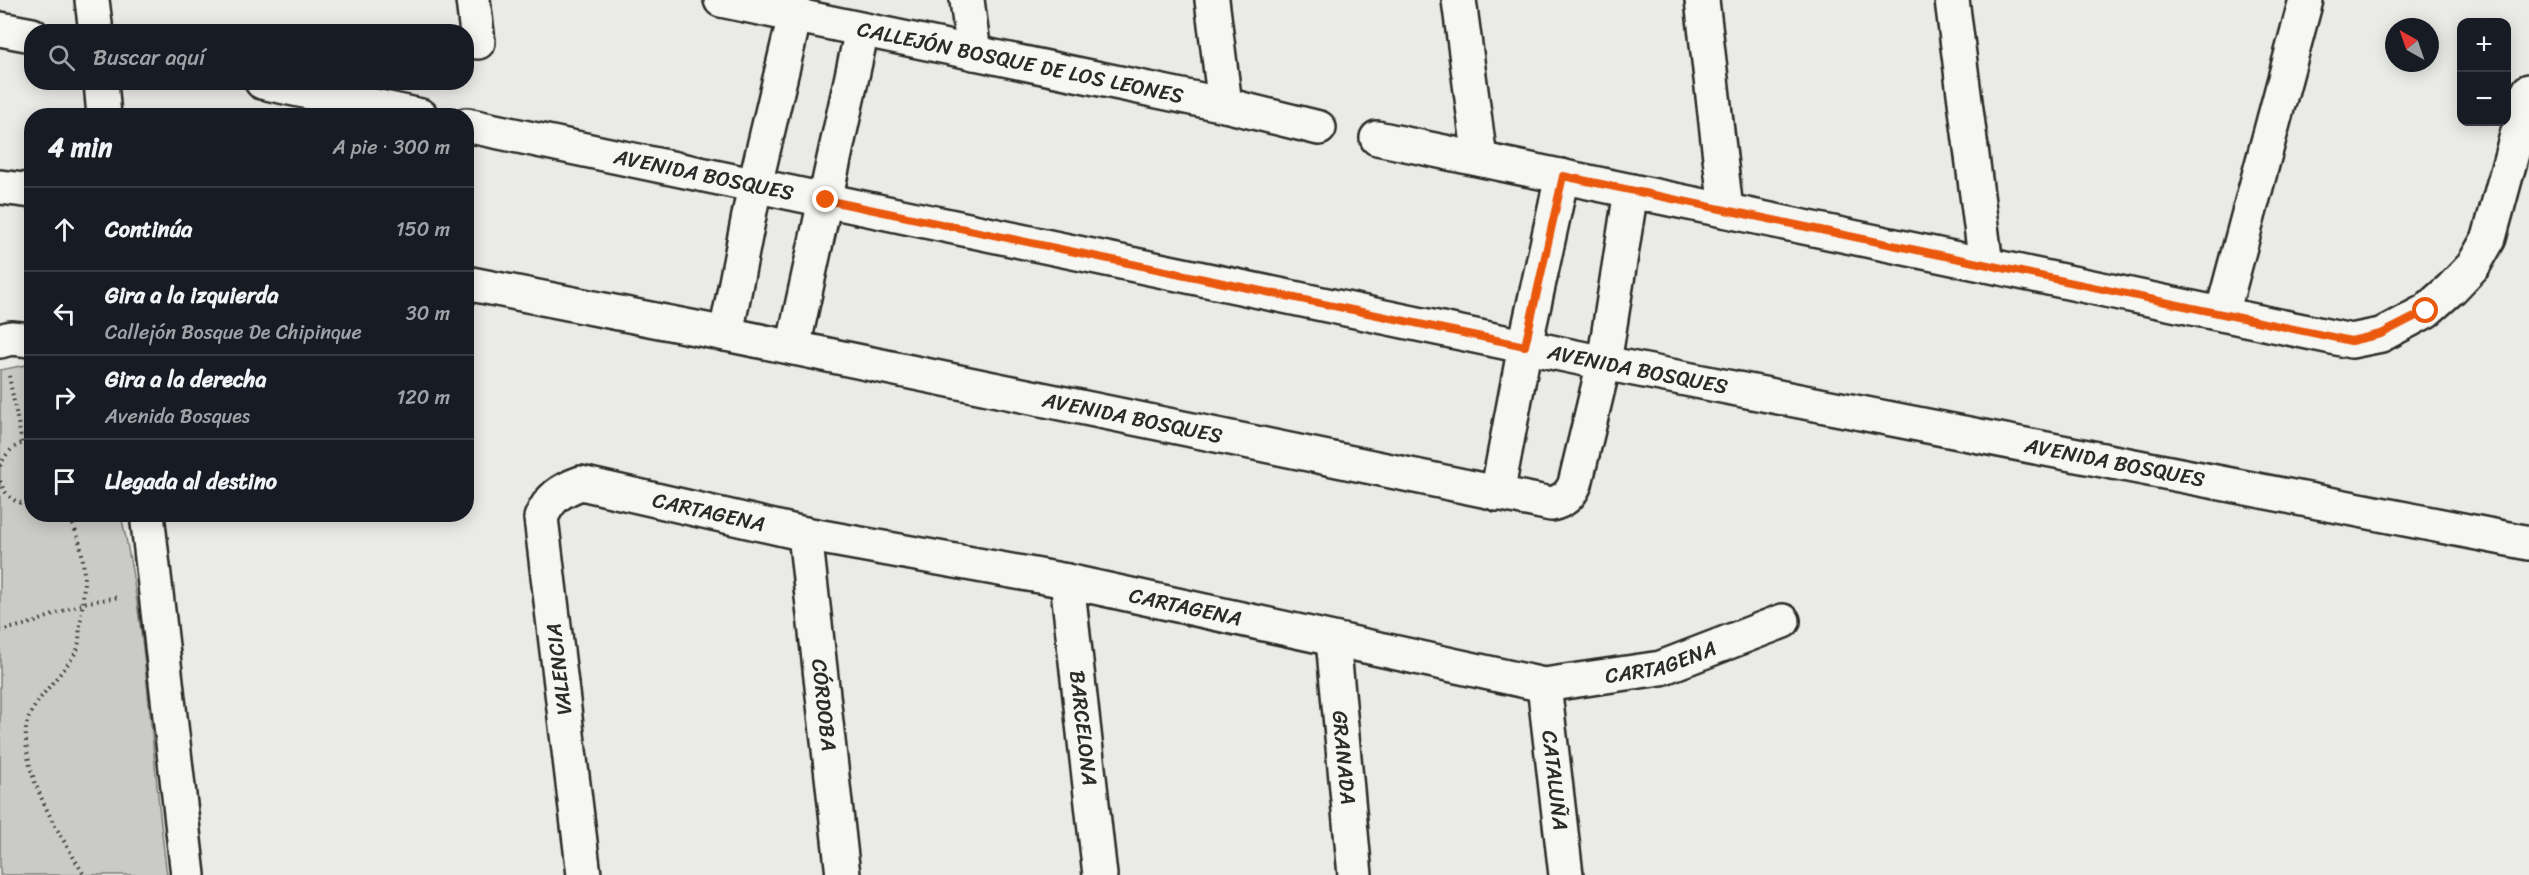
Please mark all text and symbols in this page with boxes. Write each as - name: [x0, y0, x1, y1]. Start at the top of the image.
- street label: CALLEJÓN BOSQUE DE LOS LEONES: [854, 10, 1187, 115]
- north arrow: [2385, 18, 2439, 72]
- map controls: [2457, 18, 2511, 126]
- button: +: [2457, 18, 2511, 72]
- search box: [24, 24, 474, 90]
- text: Buscar aquí: [93, 38, 205, 77]
- icon: search: [45, 41, 78, 74]
- button: −: [2457, 72, 2511, 126]
- text: 4 min: [48, 124, 112, 170]
- text: A pie · 300 m: [333, 130, 450, 165]
- street label: AVENIDA BOSQUES: [609, 137, 797, 212]
- route end: [812, 186, 838, 212]
- text: Continúa: [105, 210, 192, 249]
- text: 150 m: [396, 212, 450, 247]
- icon: ahead: [48, 213, 81, 246]
- text: Gira a la izquierda: [105, 276, 278, 315]
- text: 30 m: [406, 296, 450, 331]
- icon: left: [48, 297, 81, 330]
- route start: [2412, 297, 2438, 323]
- text: Callejón Bosque De Chipinque: [105, 315, 362, 350]
- street label: AVENIDA BOSQUES: [1543, 333, 1731, 406]
- text: Gira a la derecha: [105, 360, 266, 399]
- text: 120 m: [397, 380, 450, 415]
- icon: right: [48, 381, 81, 414]
- street label: AVENIDA BOSQUES: [1038, 381, 1226, 455]
- text: Avenida Bosques: [105, 399, 250, 434]
- street label: AVENIDA BOSQUES: [2020, 426, 2208, 499]
- text: Llegada al destino: [105, 462, 277, 501]
- icon: arrive: [48, 465, 81, 498]
- street label: CARTAGENA: [649, 481, 769, 543]
- street label: CARTAGENA: [1126, 576, 1246, 638]
- street label: VALENCIA: [535, 621, 583, 717]
- street label: CARTAGENA: [1603, 629, 1722, 695]
- street label: CÓRDOBA: [800, 657, 848, 753]
- street label: BARCELONA: [1058, 668, 1109, 788]
- street label: GRANADA: [1321, 709, 1367, 806]
- street label: CATALUÑA: [1530, 728, 1580, 832]

